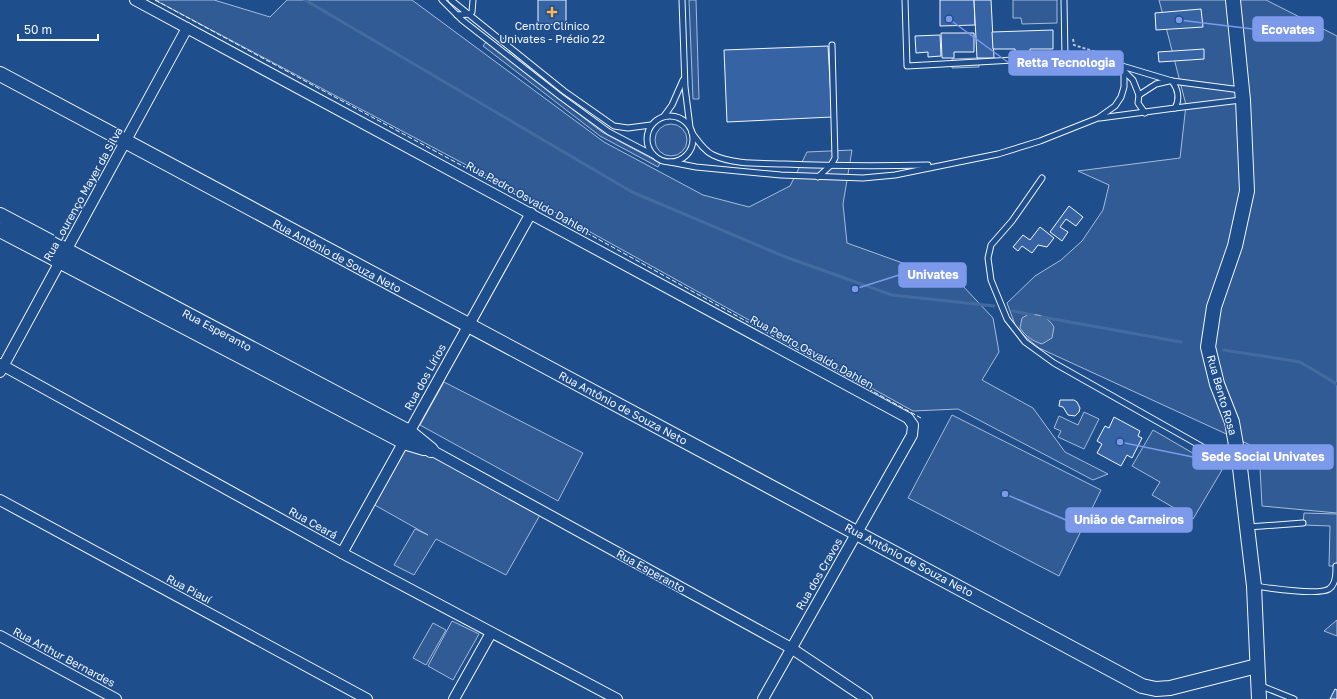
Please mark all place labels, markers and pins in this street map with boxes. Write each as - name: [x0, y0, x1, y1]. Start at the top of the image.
- marker: Centro Clínico Univates - Prédio 22: [546, 6, 558, 18]
- callout: Ecovates: [1253, 17, 1323, 41]
- place label: Centro Clínico Univates - Prédio 22: [499, 19, 605, 45]
- callout: Retta Tecnologia: [1009, 51, 1123, 75]
- callout: Univates: [899, 263, 966, 287]
- callout: Sede Social Univates: [1193, 445, 1333, 469]
- callout: União de Carneiros: [1066, 508, 1192, 532]

